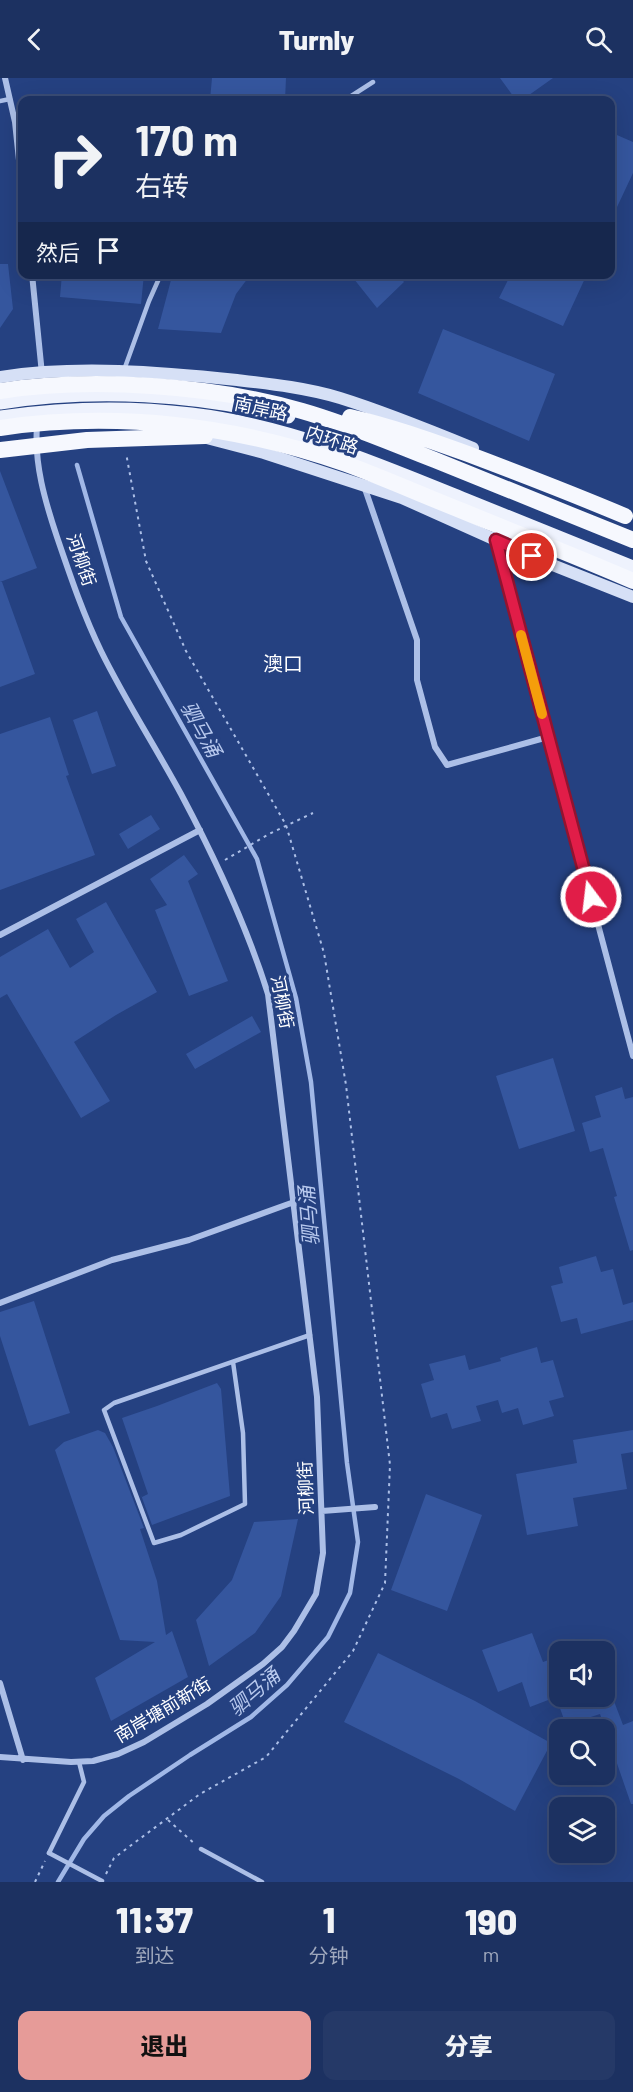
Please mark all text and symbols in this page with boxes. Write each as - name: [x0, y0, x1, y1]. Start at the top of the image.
- icon: back: [18, 23, 51, 56]
- text: Turnly: [279, 23, 354, 55]
- icon: search: [582, 23, 615, 56]
- text: 170 m: [135, 114, 238, 164]
- icon: right: [36, 120, 114, 198]
- text: 右转: [135, 169, 189, 201]
- icon: arrive: [92, 234, 125, 267]
- text: 然后: [36, 239, 80, 265]
- street label: 南岸路: [233, 392, 290, 424]
- street label: 内环路: [303, 420, 361, 458]
- pin: [506, 530, 557, 581]
- street label: 河柳街: [63, 531, 101, 589]
- icon: arrive: [515, 539, 548, 572]
- district label: 澳口: [263, 651, 303, 675]
- water label: 驷马涌: [177, 696, 228, 762]
- position arrow: [559, 865, 623, 929]
- street label: 河柳街: [267, 973, 299, 1030]
- water label: 驷马涌: [293, 1183, 323, 1247]
- street label: 河柳街: [293, 1461, 317, 1515]
- map controls: [549, 1641, 615, 1863]
- button: sound: [549, 1641, 615, 1707]
- water label: 驷马涌: [223, 1661, 285, 1720]
- street label: 南岸塘前新街: [111, 1672, 214, 1746]
- button: search: [549, 1719, 615, 1785]
- button: layers: [549, 1797, 615, 1863]
- text: 11:37: [116, 1897, 193, 1940]
- text: 1: [322, 1897, 335, 1940]
- text: 190: [465, 1899, 517, 1942]
- text: m: [483, 1942, 499, 1966]
- text: 到达: [134, 1943, 174, 1967]
- text: 分钟: [309, 1943, 349, 1967]
- button: 退出: [18, 2011, 311, 2080]
- button: 分享: [323, 2011, 615, 2080]

